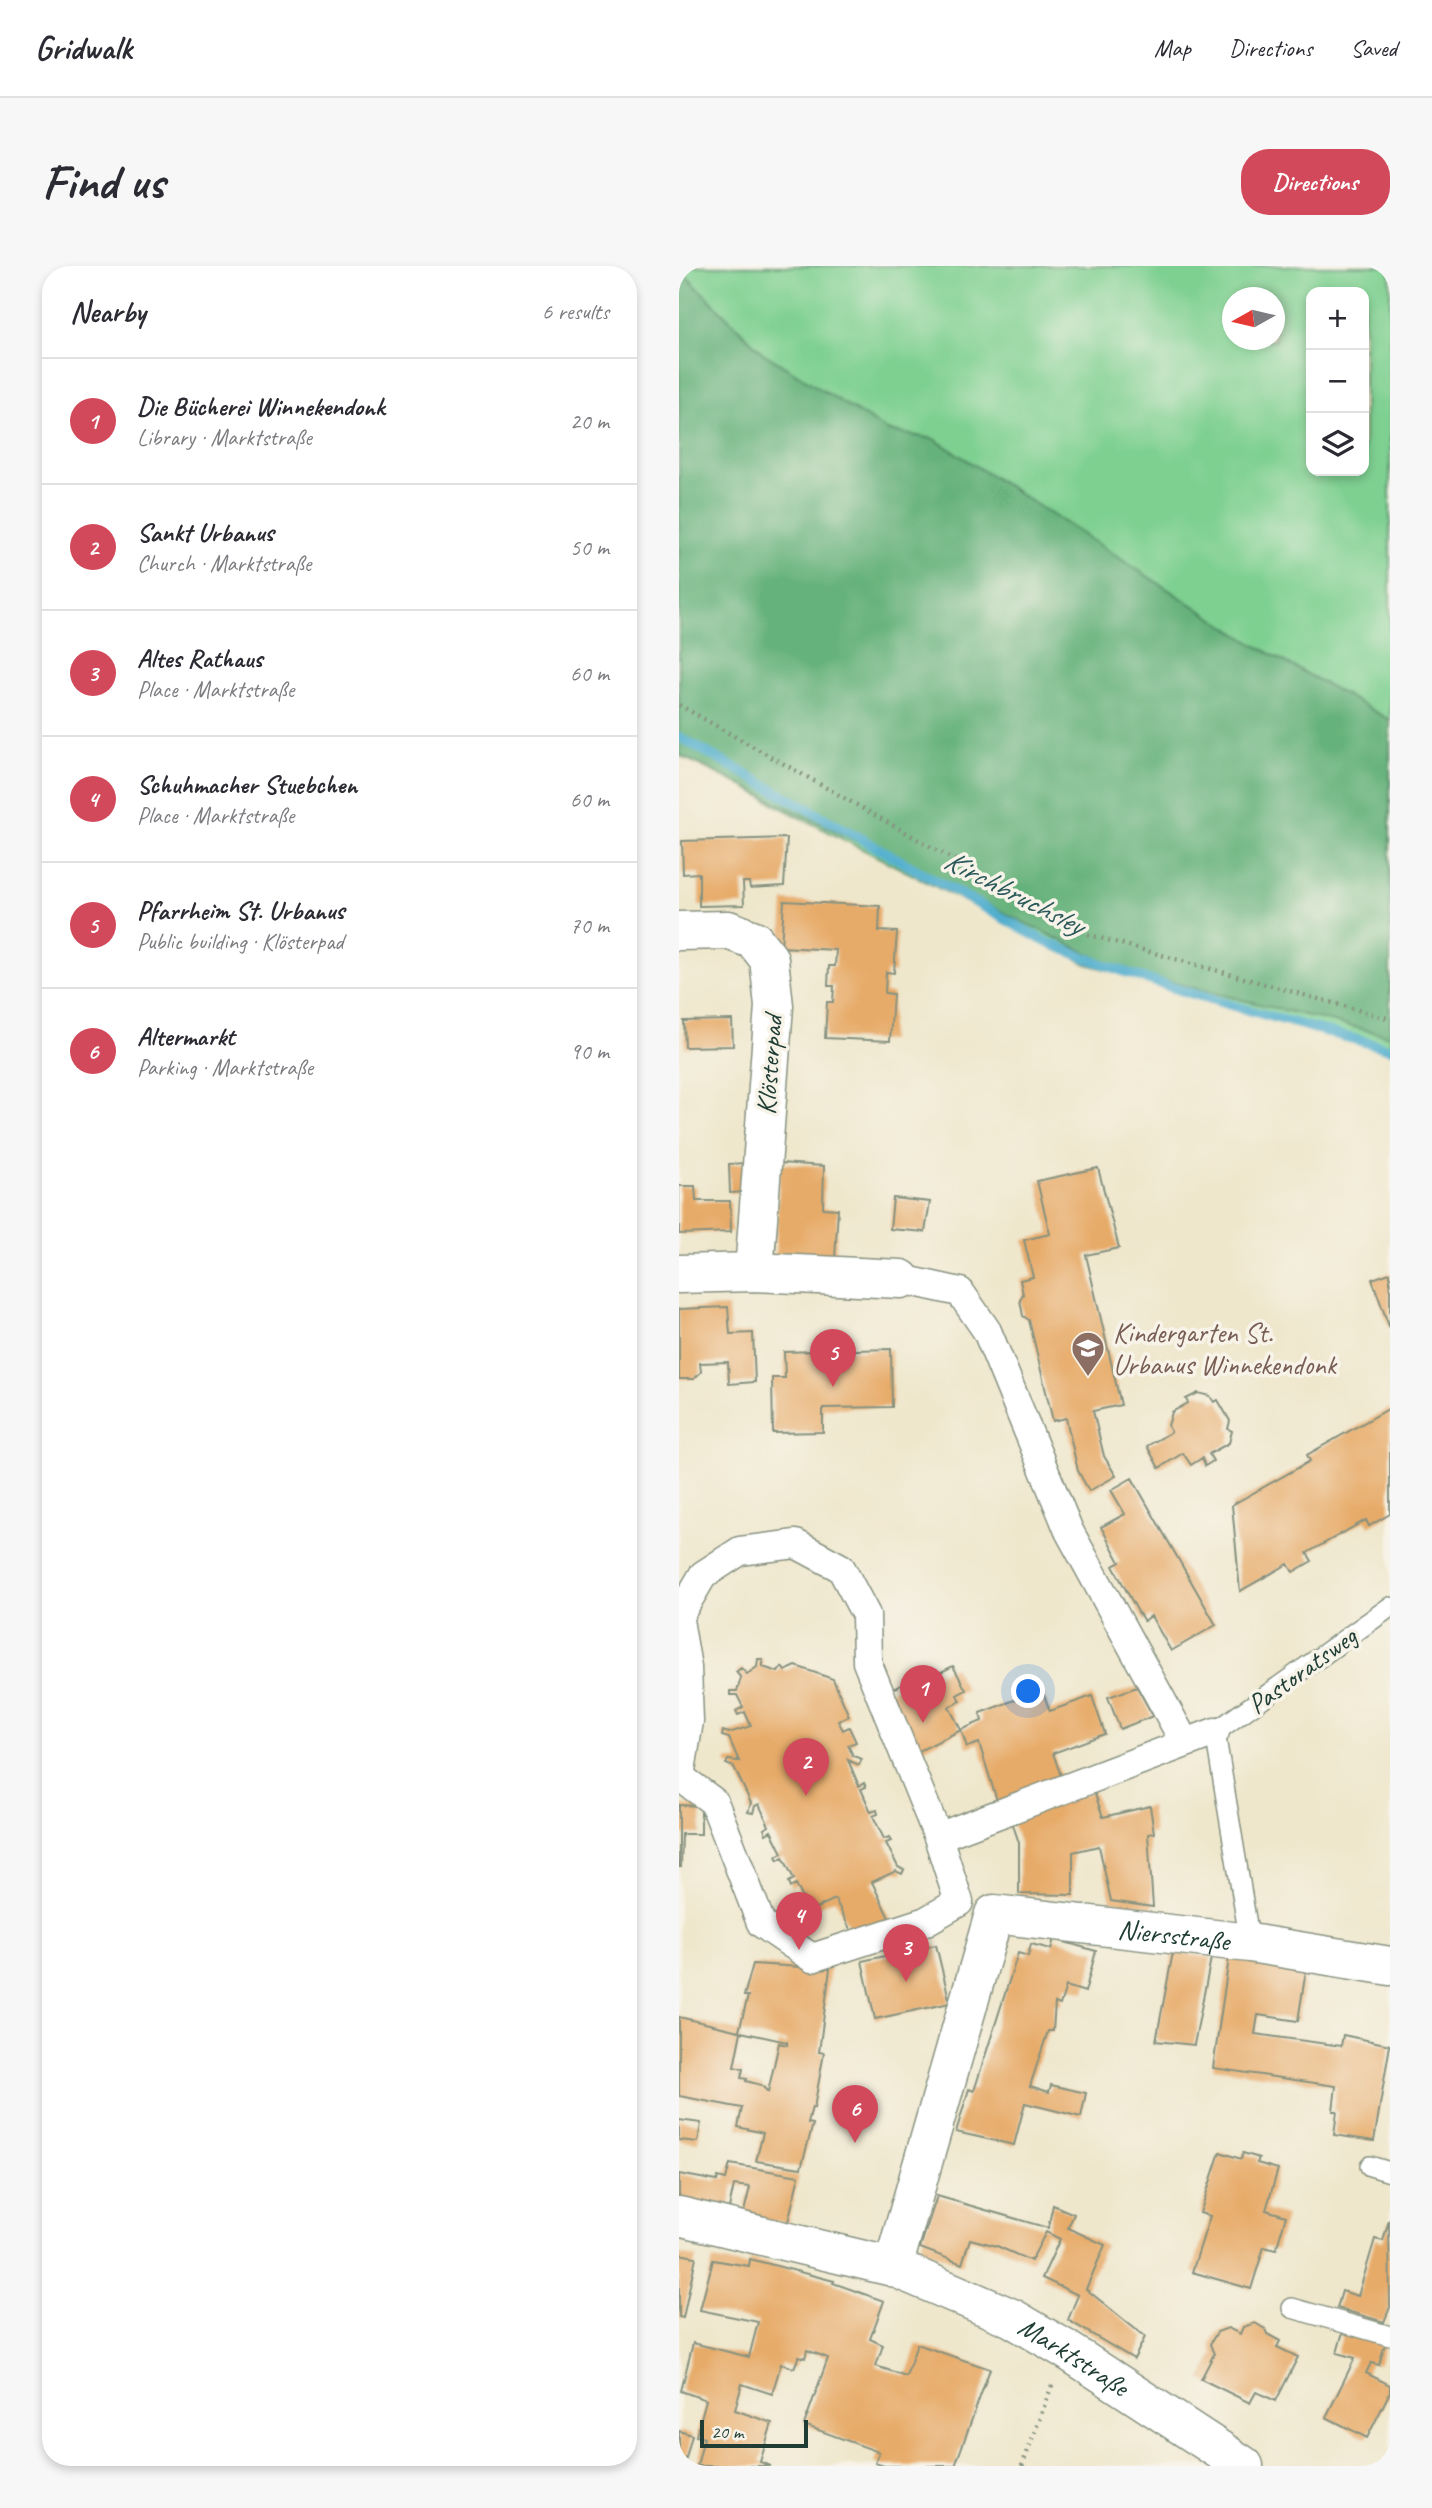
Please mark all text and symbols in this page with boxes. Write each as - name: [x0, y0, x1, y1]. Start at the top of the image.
- text: Gridwalk: [35, 27, 132, 69]
- text: Map: [1154, 33, 1191, 63]
- text: Directions: [1229, 33, 1312, 63]
- text: Saved: [1350, 33, 1397, 63]
- button: Directions: [1241, 149, 1390, 215]
- text: Find us: [42, 151, 164, 213]
- north arrow: [1222, 287, 1285, 350]
- map controls: [1306, 287, 1369, 476]
- button: +: [1306, 287, 1369, 350]
- text: Nearby: [70, 293, 146, 331]
- text: 6 results: [542, 297, 609, 326]
- button: −: [1306, 350, 1369, 413]
- text: Die Bücherei Winnekendonk: [137, 390, 385, 423]
- text: 1: [88, 407, 98, 436]
- text: 20 m: [570, 407, 609, 436]
- button: layers: [1306, 413, 1369, 476]
- text: Library · Marktstraße: [137, 423, 312, 452]
- text: Sankt Urbanus: [137, 516, 274, 549]
- text: 2: [88, 533, 98, 562]
- text: 50 m: [570, 533, 609, 562]
- text: Church · Marktstraße: [137, 549, 311, 578]
- text: Altes Rathaus: [137, 642, 262, 675]
- text: 3: [88, 659, 98, 688]
- text: 60 m: [570, 659, 609, 688]
- text: Place · Marktstraße: [137, 675, 294, 704]
- text: Schuhmacher Stuebchen: [137, 768, 357, 801]
- text: 4: [88, 785, 98, 814]
- text: 60 m: [570, 785, 609, 814]
- text: Place · Marktstraße: [137, 801, 294, 830]
- water label: Kirchbruchsley: [938, 841, 1094, 945]
- text: Pfarrheim St. Urbanus: [137, 894, 344, 927]
- text: 5: [88, 911, 98, 940]
- text: 70 m: [570, 911, 609, 940]
- text: Public building · Klösterpad: [137, 927, 343, 956]
- street label: Klösterpad: [748, 1010, 790, 1116]
- text: Altermarkt: [137, 1020, 235, 1053]
- text: 6: [88, 1037, 98, 1066]
- text: 90 m: [570, 1037, 609, 1066]
- text: Parking · Marktstraße: [137, 1053, 313, 1082]
- place label: Kindergarten St. Urbanus Winnekendonk: [1113, 1315, 1338, 1382]
- pin: 5: [810, 1329, 856, 1387]
- school or university icon: Kindergarten St. Urbanus Winnekendonk: [1069, 1329, 1107, 1378]
- street label: Pastoratsweg: [1240, 1618, 1364, 1721]
- pin: 1: [900, 1665, 946, 1723]
- your location: [1011, 1674, 1045, 1708]
- pin: 2: [783, 1738, 829, 1796]
- pin: 4: [776, 1892, 822, 1950]
- street label: Niersstraße: [1116, 1911, 1233, 1958]
- pin: 3: [883, 1924, 929, 1982]
- pin: 6: [832, 2085, 878, 2143]
- street label: Marktstraße: [1012, 2308, 1137, 2405]
- scale bar: [700, 2417, 809, 2449]
- text: 20 m: [711, 2420, 743, 2444]

